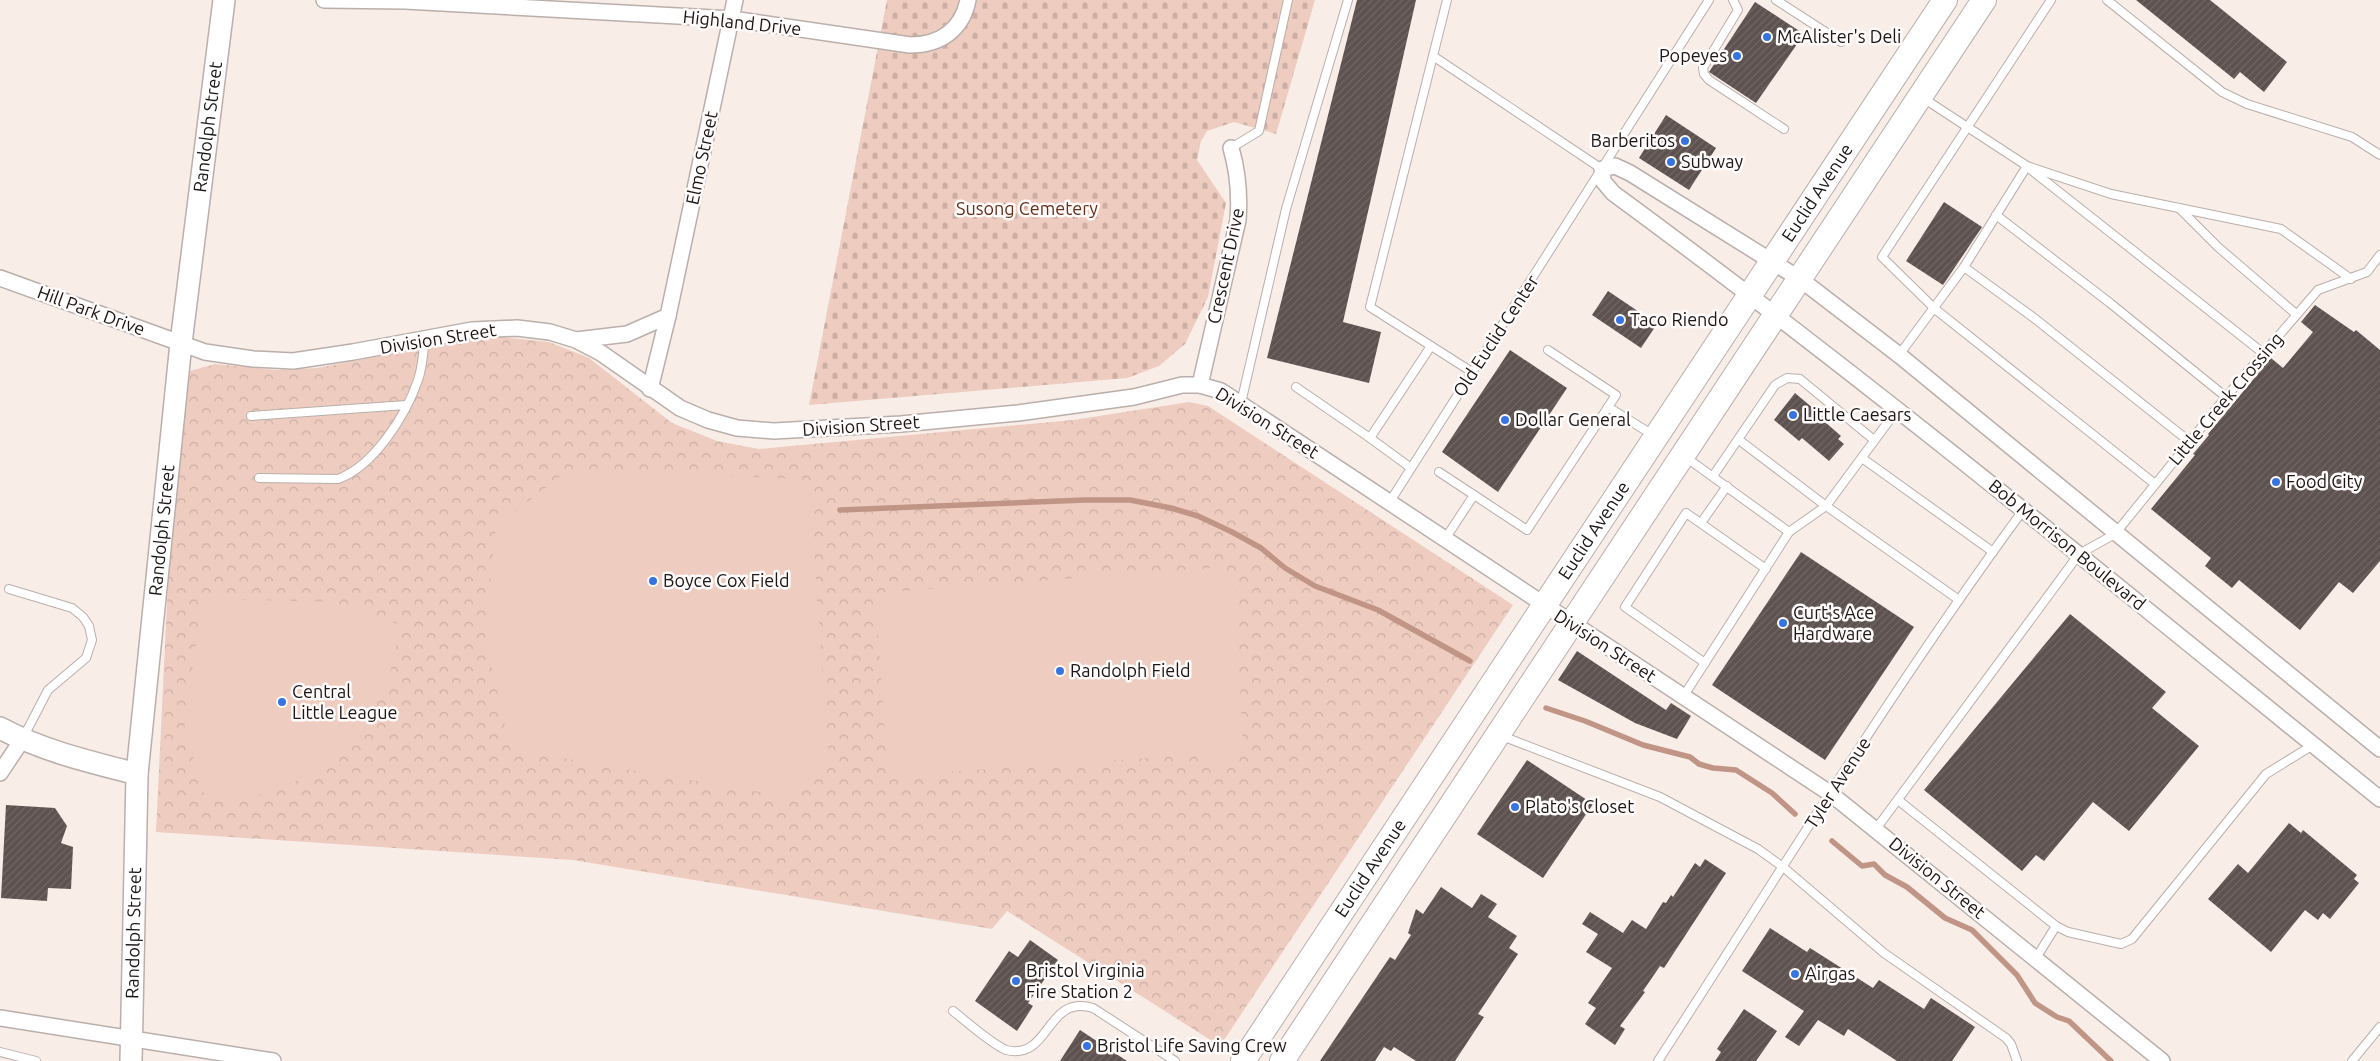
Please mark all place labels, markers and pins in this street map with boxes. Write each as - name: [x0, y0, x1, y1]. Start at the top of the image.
- place label: McAlister's Deli: [1777, 26, 1901, 46]
- marker: McAlister's Deli: [1761, 31, 1773, 43]
- place label: Popeyes: [1659, 45, 1727, 65]
- marker: Popeyes: [1731, 50, 1743, 62]
- place label: Barberitos: [1590, 130, 1675, 150]
- marker: Barberitos: [1679, 135, 1691, 147]
- place label: Subway: [1681, 151, 1743, 171]
- marker: Subway: [1665, 156, 1677, 168]
- place label: Taco Riendo: [1630, 309, 1728, 329]
- marker: Taco Riendo: [1614, 314, 1626, 326]
- place label: Little Caesars: [1803, 404, 1912, 424]
- place label: Dollar General: [1515, 409, 1631, 429]
- marker: Little Caesars: [1787, 409, 1799, 421]
- marker: Dollar General: [1499, 414, 1511, 426]
- place label: Food City: [2286, 471, 2363, 491]
- marker: Food City: [2270, 476, 2282, 488]
- place label: Boyce Cox Field: [663, 570, 790, 590]
- marker: Boyce Cox Field: [647, 575, 659, 587]
- place label: Curt's Ace Hardware: [1793, 602, 1874, 643]
- marker: Curt's Ace Hardware: [1777, 617, 1789, 629]
- place label: Randolph Field: [1070, 660, 1190, 680]
- marker: Randolph Field: [1054, 665, 1066, 677]
- place label: Central Little League: [292, 681, 397, 722]
- marker: Central Little League: [276, 696, 288, 708]
- place label: Plato's Closet: [1525, 796, 1634, 816]
- marker: Plato's Closet: [1509, 801, 1521, 813]
- place label: Bristol Virginia Fire Station 2: [1026, 960, 1145, 1001]
- place label: Airgas: [1805, 963, 1855, 983]
- marker: Airgas: [1789, 968, 1801, 980]
- marker: Bristol Virginia Fire Station 2: [1010, 975, 1022, 987]
- place label: Bristol Life Saving Crew: [1097, 1035, 1287, 1055]
- marker: Bristol Life Saving Crew: [1081, 1040, 1093, 1052]

